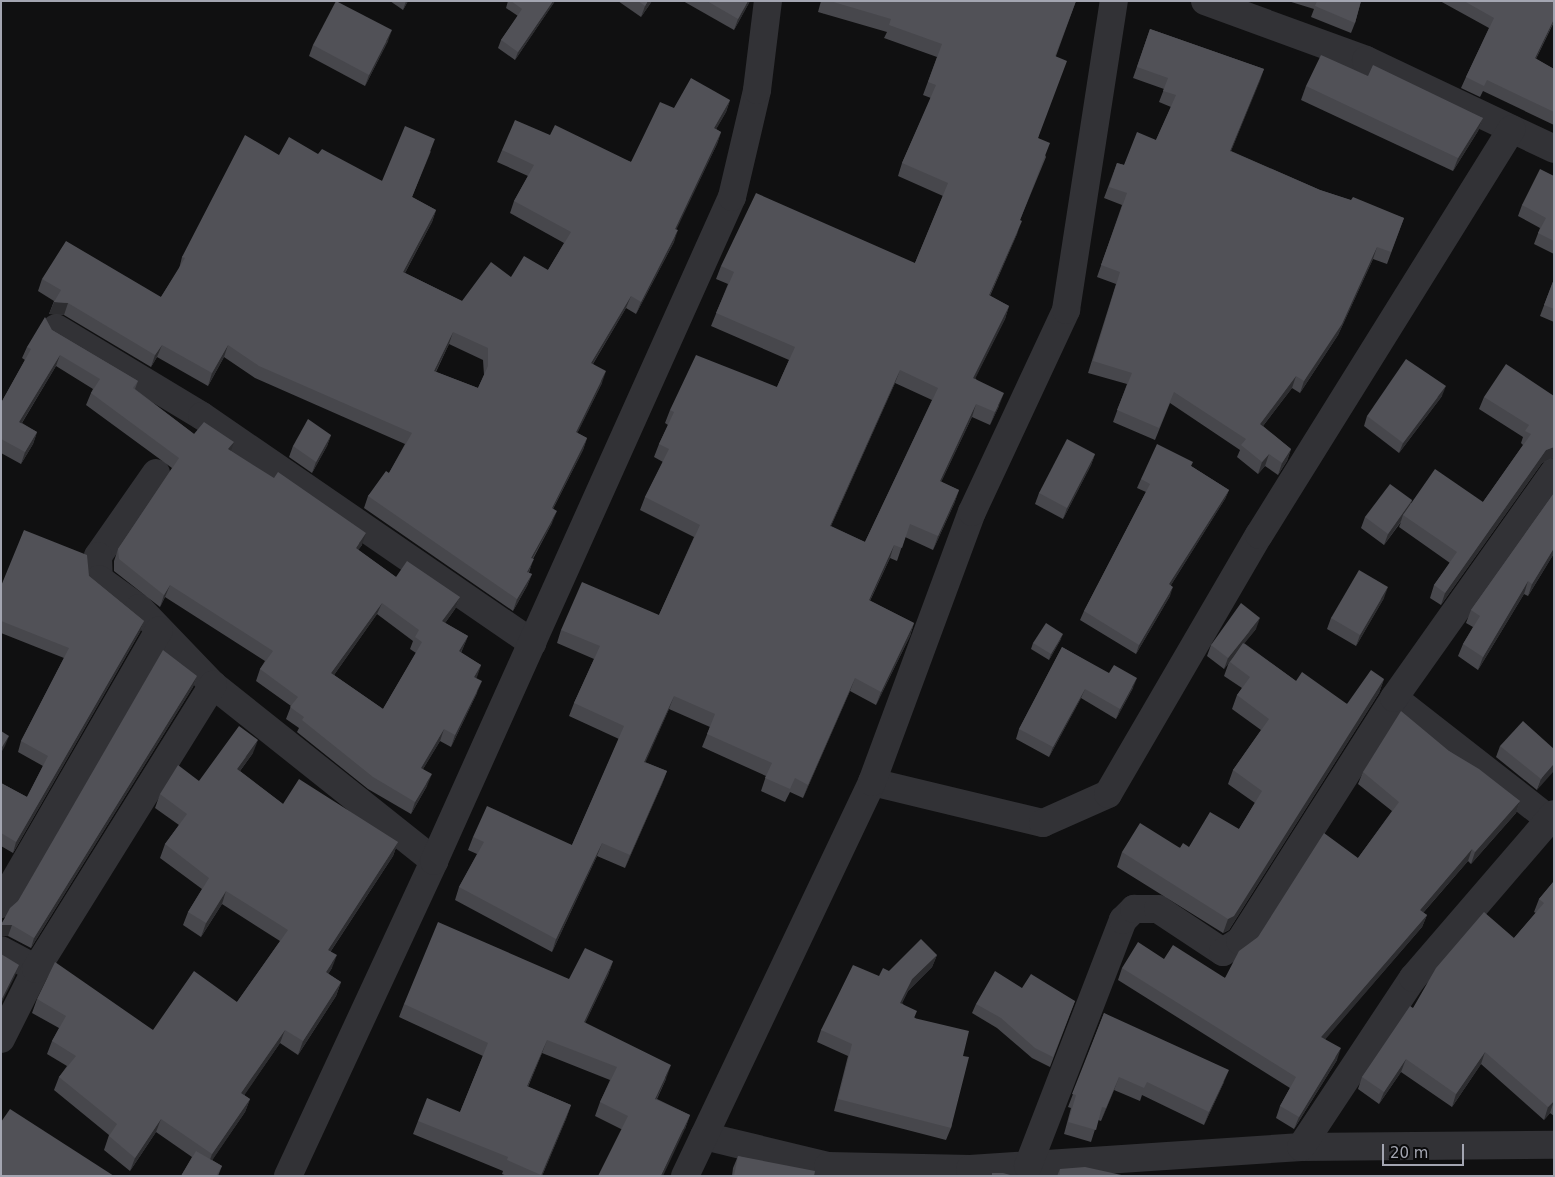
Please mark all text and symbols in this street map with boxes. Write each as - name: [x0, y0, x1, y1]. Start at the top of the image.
- scale bar: [1385, 1134, 1468, 1166]
- text: 20 m: [1390, 1144, 1428, 1162]

